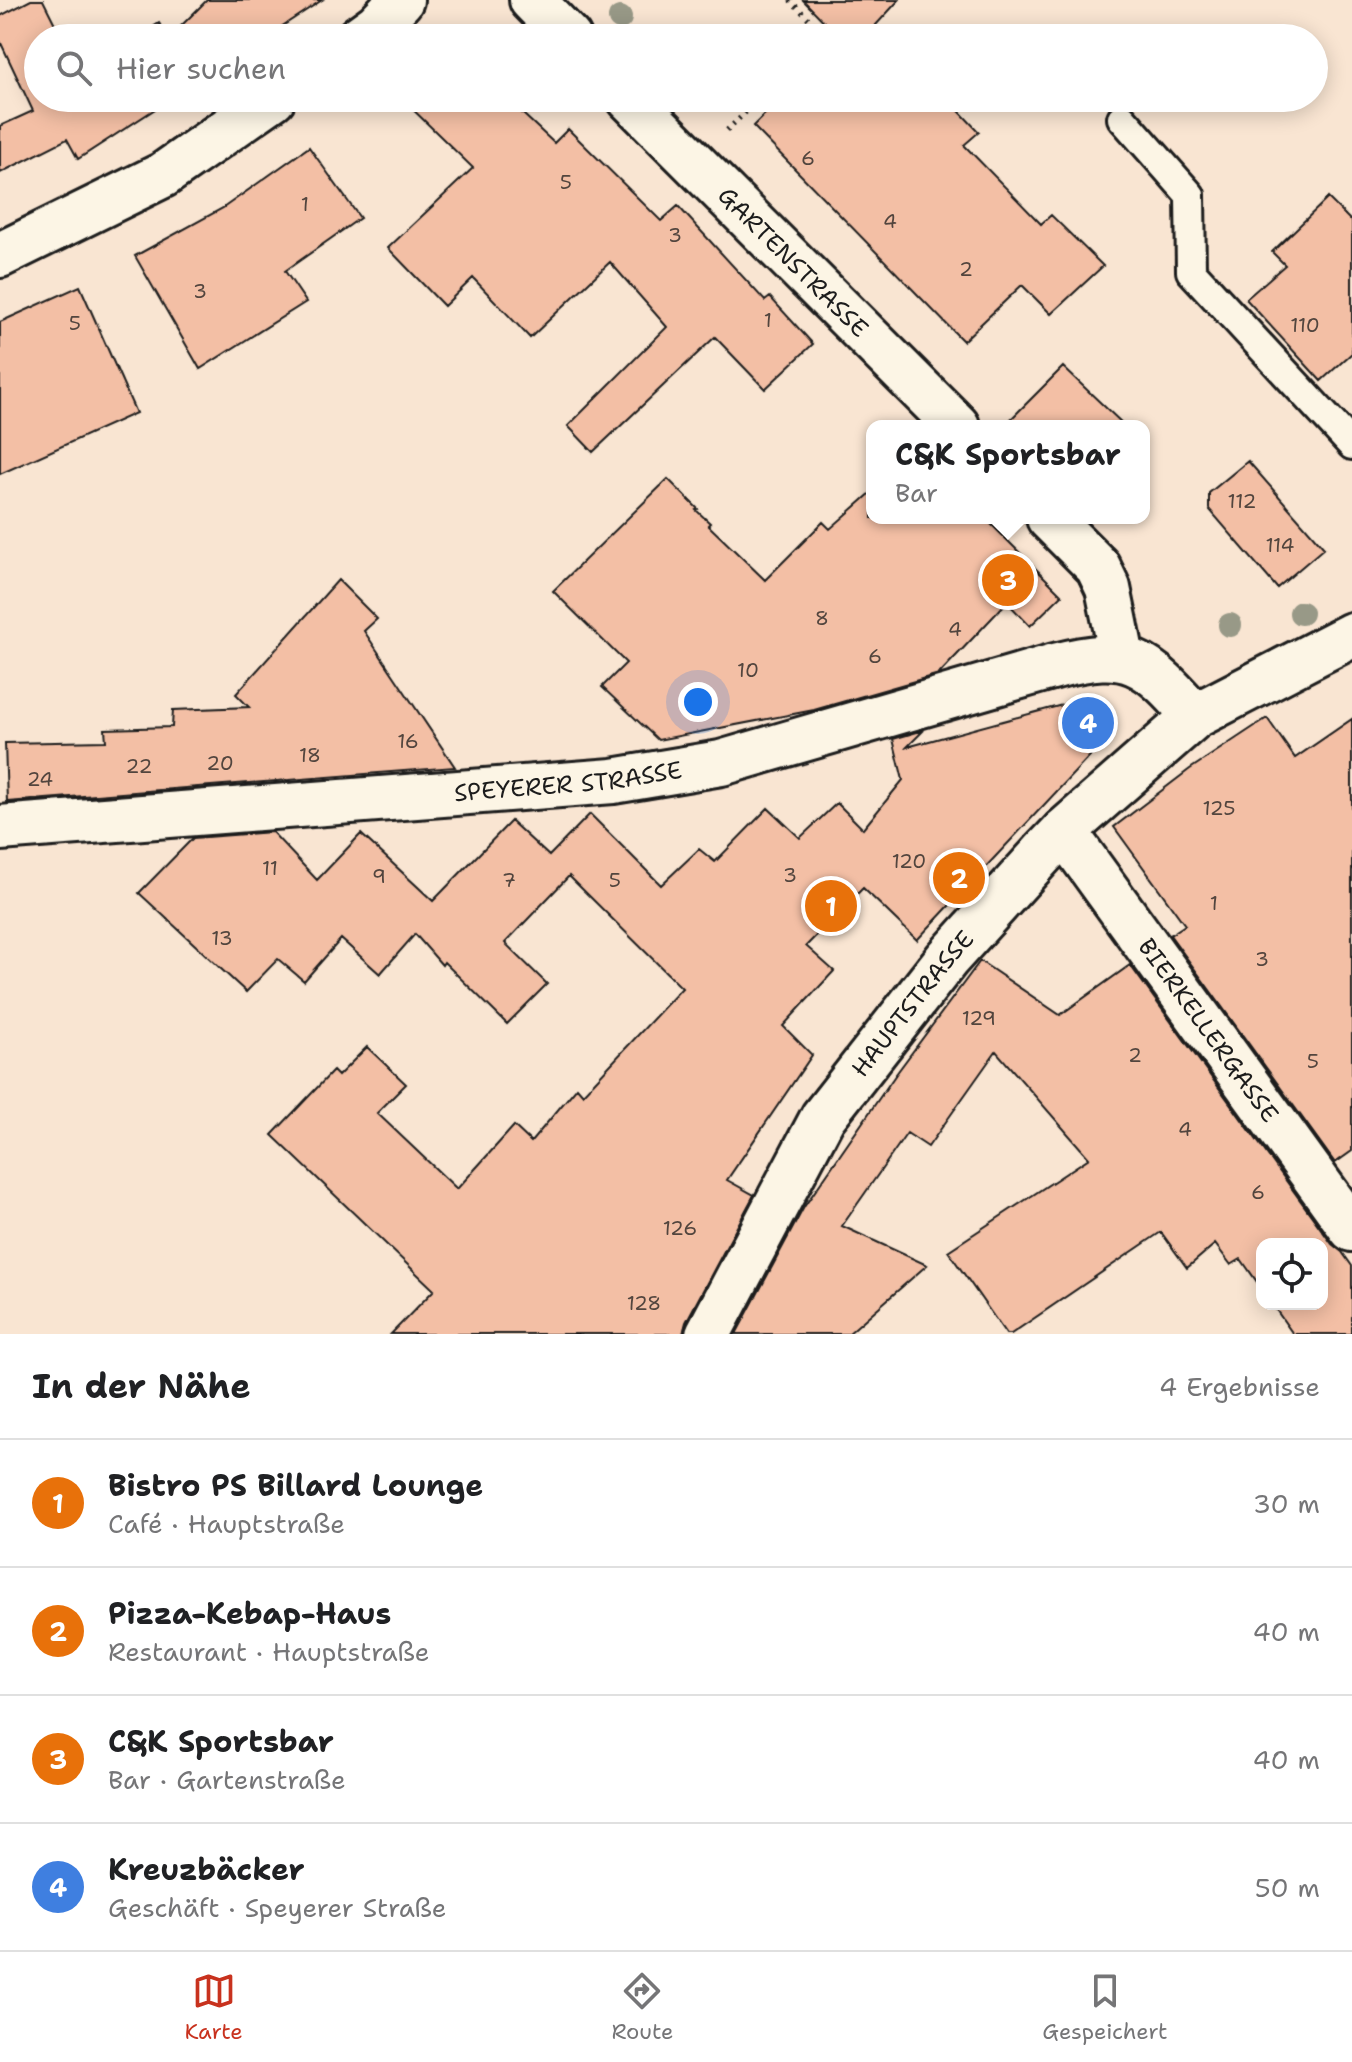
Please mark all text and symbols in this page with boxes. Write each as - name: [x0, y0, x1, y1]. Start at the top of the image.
- search box: [24, 24, 1328, 112]
- icon: search: [52, 46, 96, 90]
- text: Hier suchen: [116, 48, 286, 89]
- house number: 6: [801, 145, 815, 171]
- house number: 5: [560, 169, 572, 195]
- street label: GARTENSTRASSE: [711, 180, 875, 344]
- house number: 1: [301, 191, 309, 217]
- house number: 4: [883, 208, 897, 234]
- house number: 3: [668, 222, 682, 248]
- house number: 2: [959, 256, 973, 282]
- house number: 3: [193, 278, 207, 304]
- house number: 1: [764, 307, 772, 333]
- house number: 5: [69, 310, 81, 336]
- house number: 110: [1290, 312, 1320, 338]
- popup: [866, 420, 1150, 524]
- text: C&K Sportsbar: [895, 434, 1121, 475]
- text: Bar: [895, 475, 938, 510]
- house number: 112: [1228, 488, 1257, 514]
- house number: 114: [1265, 532, 1295, 558]
- pin: 3: [982, 550, 1034, 610]
- house number: 8: [815, 605, 829, 631]
- house number: 4: [948, 616, 962, 642]
- house number: 6: [868, 643, 882, 669]
- house number: 10: [737, 657, 759, 683]
- your location: [678, 682, 718, 722]
- pin: 4: [1062, 693, 1114, 753]
- house number: 16: [397, 728, 419, 754]
- house number: 18: [299, 742, 321, 768]
- house number: 20: [206, 750, 234, 776]
- house number: 22: [126, 753, 153, 779]
- street label: SPEYERER STRASSE: [453, 754, 684, 809]
- house number: 24: [27, 766, 53, 792]
- house number: 125: [1202, 795, 1236, 821]
- house number: 120: [892, 848, 926, 874]
- pin: 2: [933, 848, 985, 908]
- house number: 11: [262, 855, 278, 881]
- house number: 3: [783, 862, 797, 888]
- house number: 9: [372, 863, 386, 889]
- house number: 7: [502, 867, 516, 893]
- house number: 5: [609, 867, 621, 893]
- pin: 1: [805, 876, 857, 936]
- house number: 1: [1210, 890, 1218, 916]
- street label: HAUPTSTRASSE: [844, 924, 981, 1084]
- house number: 13: [211, 925, 233, 951]
- street label: BIERKELLERGASSE: [1131, 932, 1286, 1129]
- house number: 3: [1255, 946, 1269, 972]
- house number: 129: [962, 1005, 996, 1031]
- house number: 2: [1128, 1042, 1142, 1068]
- house number: 5: [1307, 1048, 1319, 1074]
- house number: 4: [1178, 1116, 1192, 1142]
- house number: 6: [1251, 1179, 1265, 1205]
- house number: 126: [663, 1215, 697, 1241]
- map controls: [1256, 1238, 1328, 1310]
- button: locate: [1256, 1238, 1328, 1310]
- house number: 128: [627, 1290, 661, 1316]
- text: In der Nähe: [32, 1363, 251, 1409]
- text: 4 Ergebnisse: [1159, 1369, 1320, 1404]
- text: Bistro PS Billard Lounge: [108, 1465, 483, 1506]
- text: 1: [52, 1486, 64, 1521]
- text: 30 m: [1253, 1486, 1320, 1521]
- text: Café · Hauptstraße: [108, 1506, 345, 1541]
- text: Pizza-Kebap-Haus: [108, 1593, 391, 1634]
- text: 2: [49, 1614, 67, 1649]
- text: 40 m: [1253, 1614, 1320, 1649]
- text: Restaurant · Hauptstraße: [108, 1634, 429, 1669]
- text: C&K Sportsbar: [108, 1721, 334, 1762]
- text: 3: [49, 1742, 67, 1777]
- text: 40 m: [1253, 1742, 1320, 1777]
- text: Bar · Gartenstraße: [108, 1762, 346, 1797]
- text: Kreuzbäcker: [108, 1849, 305, 1890]
- text: 4: [49, 1870, 67, 1905]
- text: 50 m: [1255, 1870, 1320, 1905]
- text: Geschäft · Speyerer Straße: [108, 1890, 447, 1925]
- tab: Karte: [184, 1969, 243, 2046]
- tab: Route: [612, 1969, 673, 2046]
- tab: Gespeichert: [1042, 1969, 1168, 2046]

